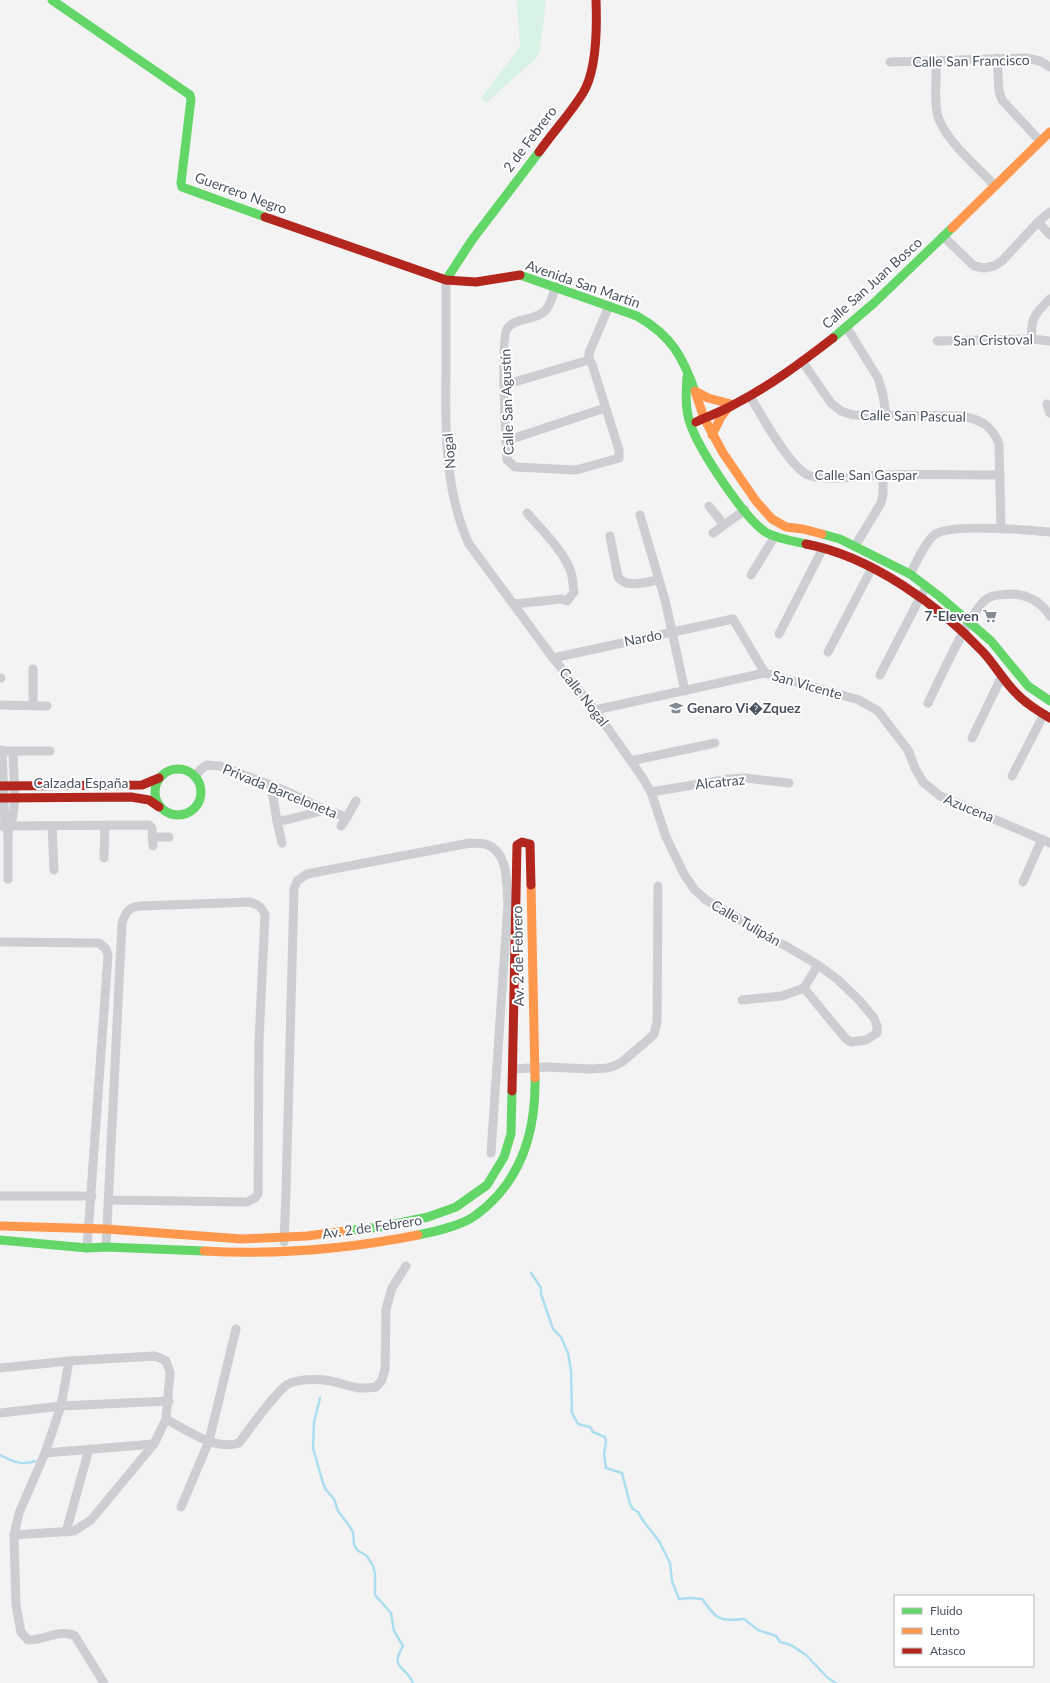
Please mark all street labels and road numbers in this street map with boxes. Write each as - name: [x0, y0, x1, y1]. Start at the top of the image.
- street label: Calle San Francisco: [912, 51, 1030, 70]
- street label: 2 de Febrero: [499, 102, 560, 175]
- street label: Guerrero Negro: [193, 168, 290, 217]
- street label: Calle San Juan Bosco: [818, 233, 925, 332]
- street label: Avenida San Martín: [524, 256, 643, 311]
- street label: San Cristoval: [953, 330, 1033, 349]
- street label: Calle San Agustín: [496, 349, 517, 455]
- street label: Calle San Pascual: [860, 406, 966, 425]
- street label: Nogal: [438, 432, 459, 470]
- street label: Calle San Gaspar: [815, 466, 917, 483]
- street label: Nardo: [623, 626, 663, 649]
- street label: Calle Nogal: [556, 664, 613, 729]
- street label: San Vicente: [770, 666, 844, 703]
- street label: Privada Barceloneta: [220, 760, 340, 821]
- street label: Alcatraz: [694, 770, 746, 793]
- street label: Calzada España: [34, 774, 128, 791]
- street label: Azucena: [942, 790, 997, 825]
- street label: Calle Tulipán: [708, 896, 784, 949]
- street label: Av. 2 de Febrero: [508, 906, 527, 1006]
- street label: Av. 2 de Febrero: [321, 1211, 423, 1242]

